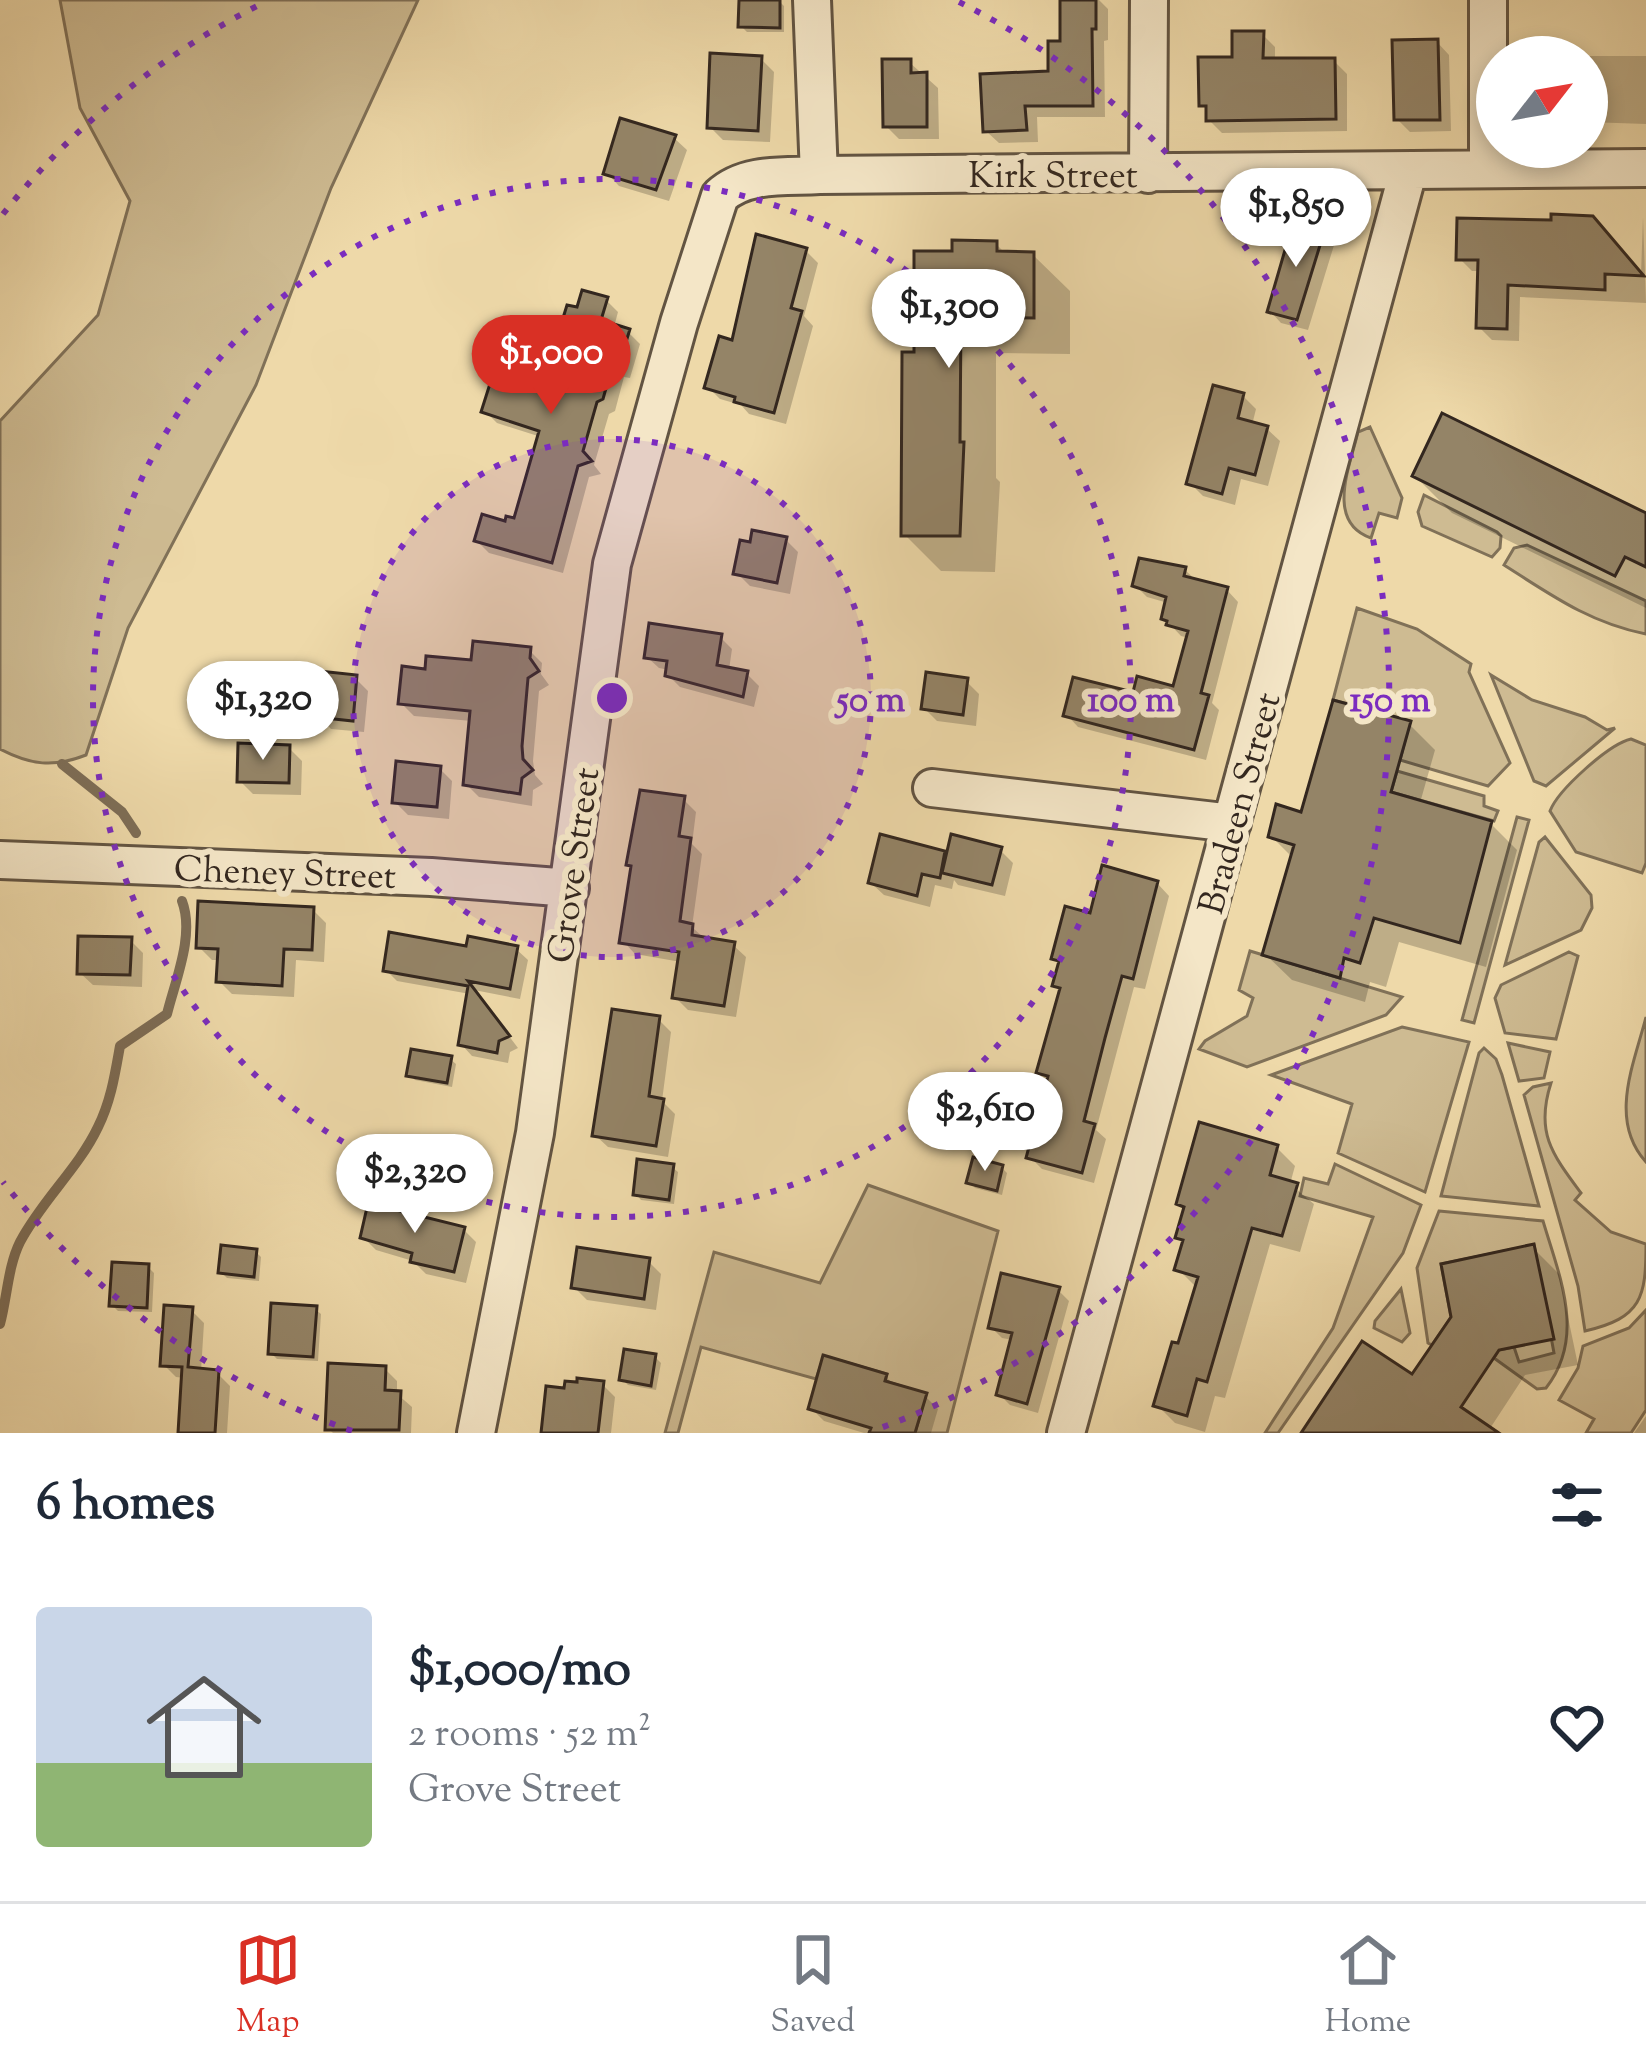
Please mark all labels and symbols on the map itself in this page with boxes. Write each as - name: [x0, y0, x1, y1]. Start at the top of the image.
- north arrow: [1476, 36, 1608, 168]
- street label: Kirk Street: [968, 152, 1138, 204]
- pin: $1,850: [1198, 168, 1394, 270]
- pin: $1,300: [851, 269, 1047, 371]
- pin: $1,000: [453, 315, 649, 417]
- pin: $1,320: [165, 661, 361, 763]
- text: 50 m: [834, 676, 906, 728]
- text: 100 m: [1087, 676, 1175, 728]
- text: 150 m: [1349, 676, 1431, 728]
- centre of rings: [591, 677, 633, 719]
- street label: Bradeen Street: [1187, 687, 1296, 921]
- street label: Grove Street: [537, 765, 615, 967]
- street label: Cheney Street: [173, 845, 397, 905]
- pin: $2,610: [887, 1072, 1083, 1174]
- pin: $2,320: [317, 1134, 513, 1236]

